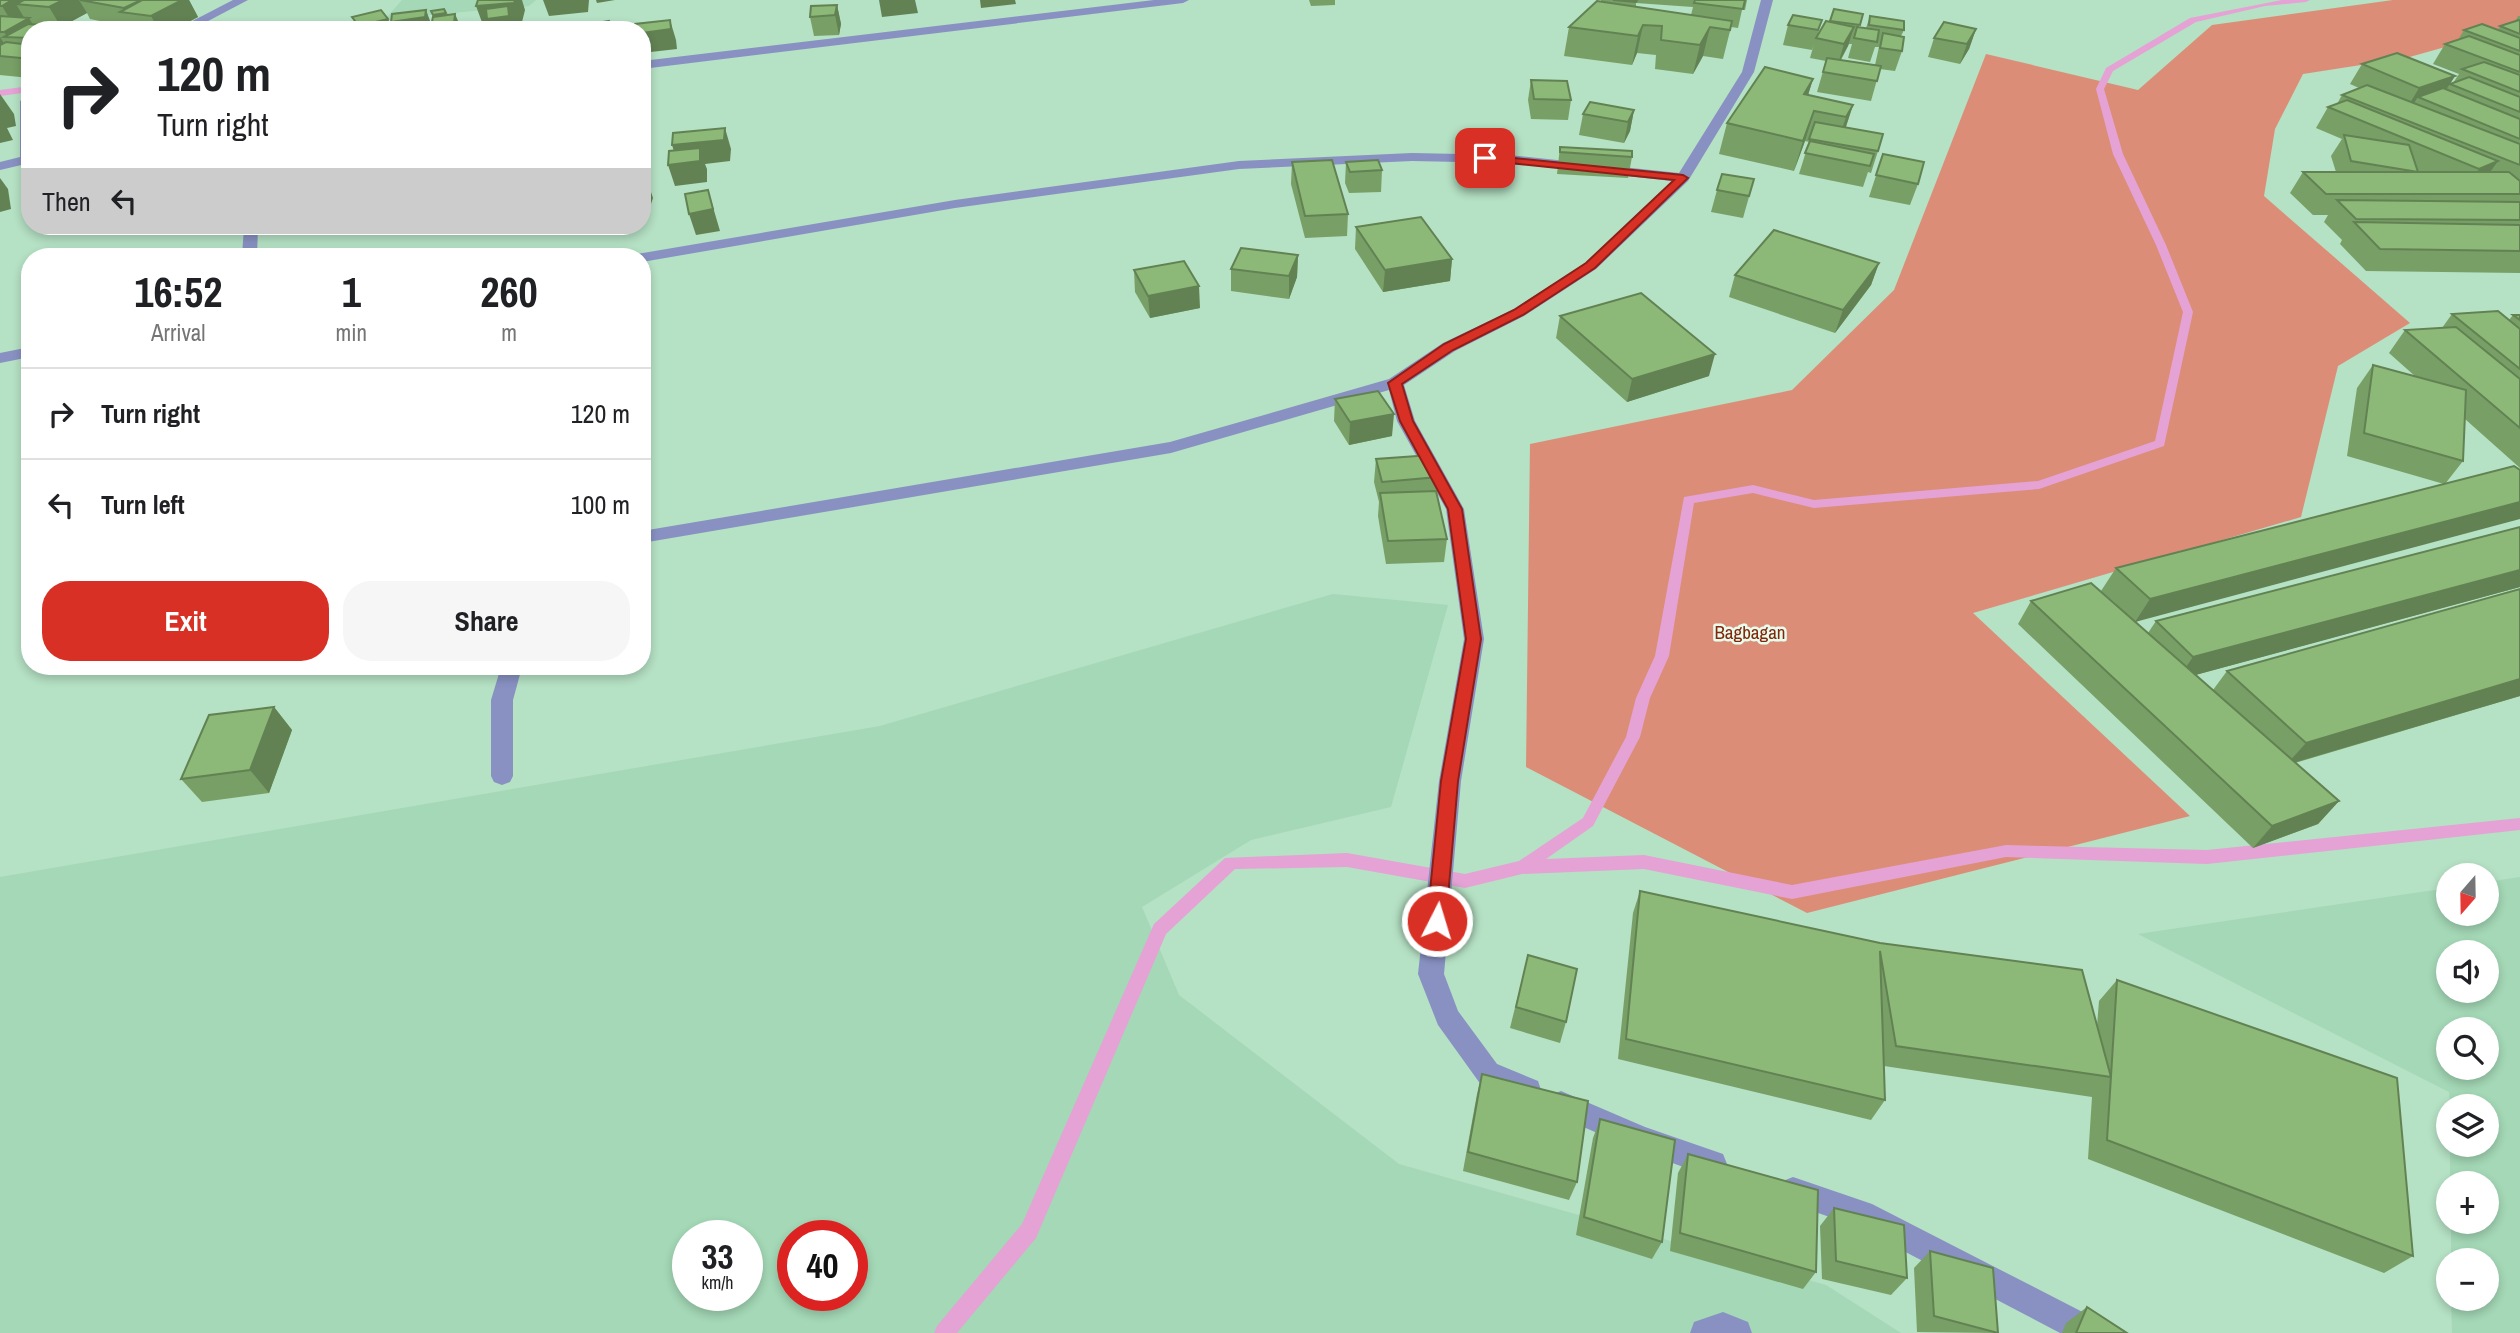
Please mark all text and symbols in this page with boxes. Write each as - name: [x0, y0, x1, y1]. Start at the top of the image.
- text: 120 m: [157, 40, 271, 106]
- icon: right: [42, 49, 133, 140]
- text: Turn right: [157, 103, 269, 146]
- pin: [1455, 128, 1515, 188]
- icon: arrive: [1466, 139, 1504, 177]
- icon: left: [105, 182, 143, 220]
- text: Then: [42, 184, 91, 219]
- text: 16:52: [134, 264, 222, 320]
- text: 1: [342, 264, 361, 320]
- text: 260: [480, 264, 538, 320]
- text: Arrival: [151, 317, 206, 348]
- text: min: [336, 317, 367, 348]
- text: m: [501, 317, 517, 348]
- icon: right: [42, 395, 80, 433]
- text: Turn right: [101, 396, 200, 431]
- text: 120 m: [571, 396, 630, 431]
- icon: left: [42, 486, 80, 524]
- text: Turn left: [101, 487, 185, 522]
- text: 100 m: [571, 487, 630, 522]
- button: Exit: [42, 581, 329, 661]
- button: Share: [343, 581, 630, 661]
- park label: Bagbagan: [1714, 619, 1786, 645]
- north arrow: [2436, 863, 2499, 926]
- map controls: [2436, 863, 2499, 1311]
- position arrow: [1400, 884, 1474, 958]
- button: sound: [2436, 940, 2499, 1003]
- button: search: [2436, 1017, 2499, 1080]
- button: layers: [2436, 1094, 2499, 1157]
- button: +: [2436, 1171, 2499, 1234]
- speed limit sign: 40: [777, 1220, 868, 1311]
- text: 33: [702, 1233, 733, 1280]
- button: −: [2436, 1248, 2499, 1311]
- text: km/h: [702, 1270, 734, 1295]

